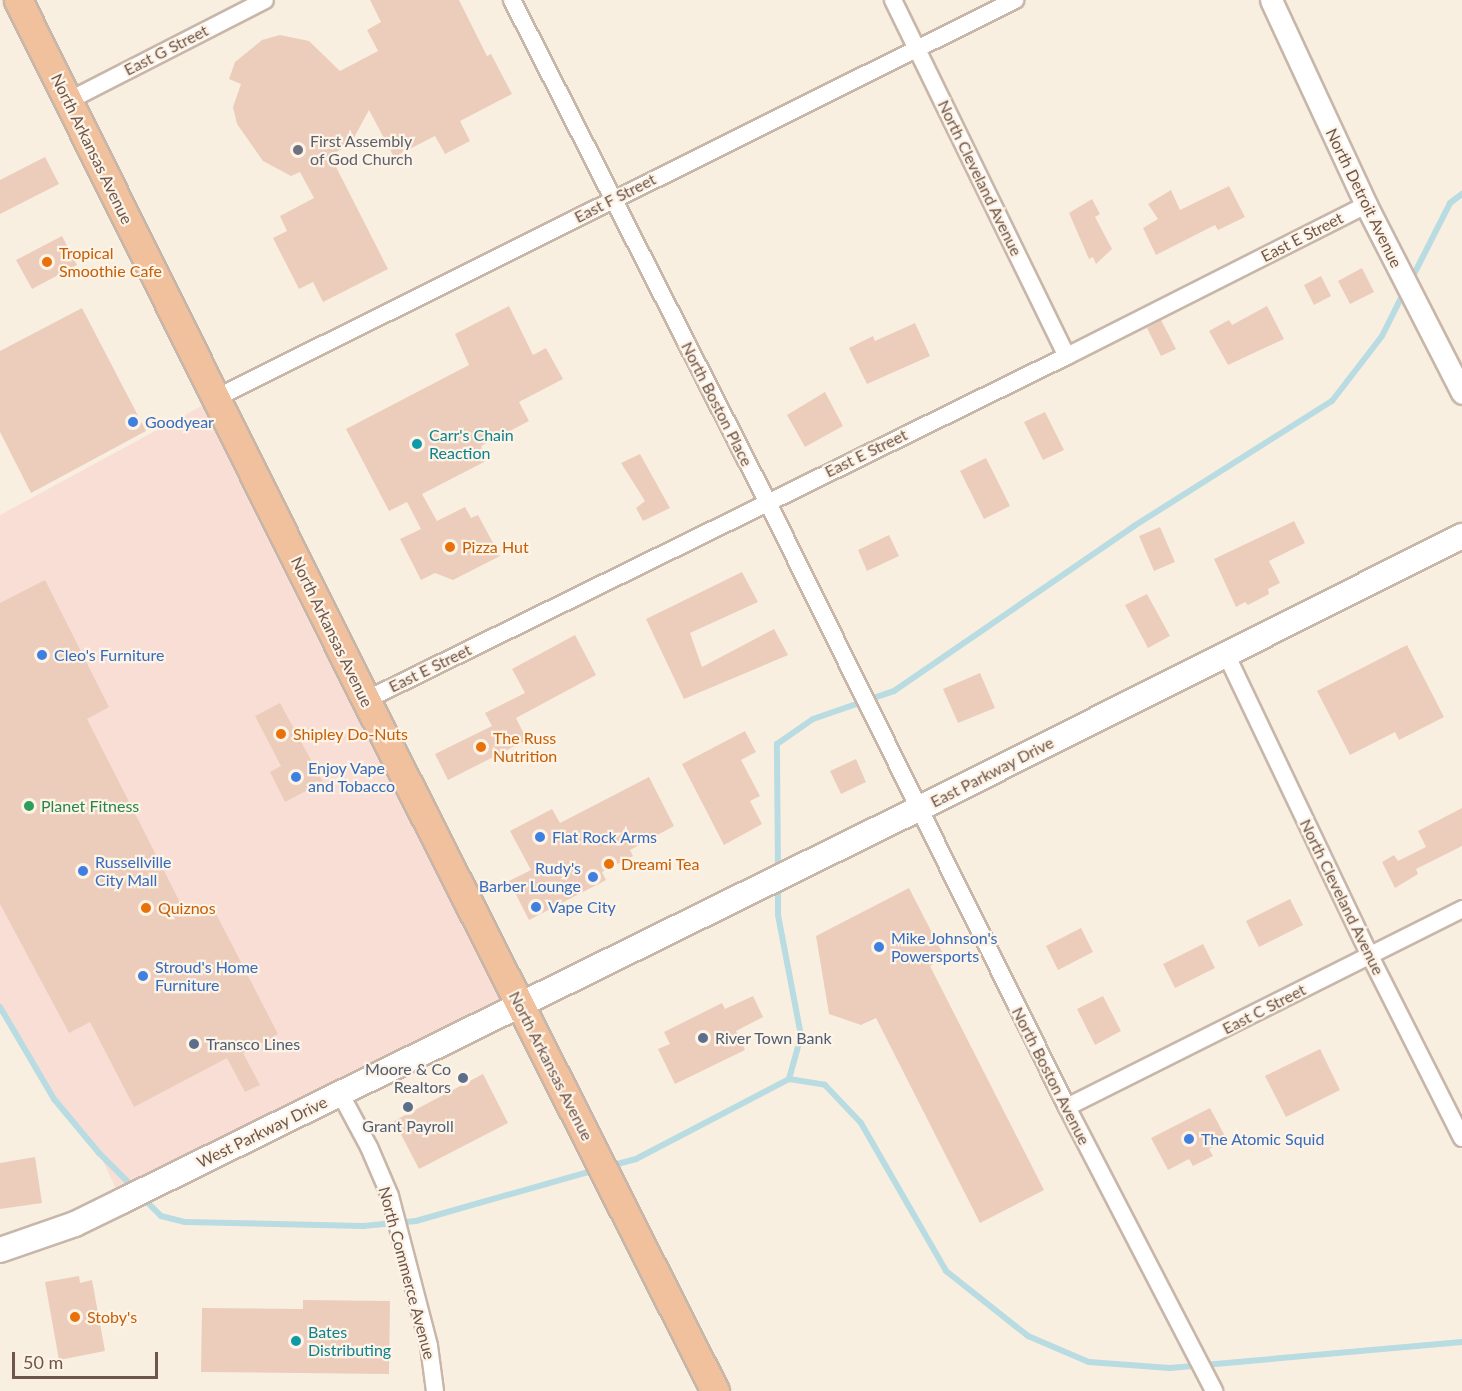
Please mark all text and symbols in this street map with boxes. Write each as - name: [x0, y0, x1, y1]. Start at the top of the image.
- street label: East G Street: [121, 21, 211, 79]
- street label: North Arkansas Avenue: [47, 70, 137, 228]
- street label: North Cleveland Avenue: [934, 97, 1026, 259]
- street label: North Detroit Avenue: [1322, 125, 1406, 271]
- place label: First Assembly of God Church: [310, 131, 413, 169]
- marker: First Assembly of God Church: [291, 143, 305, 157]
- street label: East F Street: [571, 169, 659, 227]
- street label: East E Street: [1258, 208, 1346, 266]
- place label: Tropical Smoothie Cafe: [59, 243, 162, 281]
- marker: Tropical Smoothie Cafe: [40, 255, 54, 269]
- street label: North Boston Place: [677, 339, 757, 469]
- place label: Goodyear: [145, 412, 214, 432]
- marker: Goodyear: [126, 415, 140, 429]
- place label: Carr's Chain Reaction: [429, 425, 514, 463]
- street label: East E Street: [822, 425, 910, 481]
- marker: Carr's Chain Reaction: [410, 437, 424, 451]
- place label: Pizza Hut: [462, 537, 529, 557]
- marker: Pizza Hut: [443, 540, 457, 554]
- street label: North Arkansas Avenue: [287, 553, 377, 711]
- street label: East E Street: [386, 640, 474, 696]
- place label: Cleo's Furniture: [54, 645, 164, 665]
- marker: Cleo's Furniture: [35, 648, 49, 662]
- place label: Shipley Do-Nuts: [293, 724, 408, 744]
- marker: Shipley Do-Nuts: [274, 727, 288, 741]
- place label: The Russ Nutrition: [493, 728, 557, 766]
- street label: East Parkway Drive: [927, 733, 1057, 811]
- marker: The Russ Nutrition: [474, 740, 488, 754]
- place label: Enjoy Vape and Tobacco: [308, 758, 395, 796]
- marker: Enjoy Vape and Tobacco: [289, 770, 303, 784]
- place label: Planet Fitness: [41, 796, 139, 816]
- marker: Planet Fitness: [22, 799, 36, 813]
- street label: North Cleveland Avenue: [1296, 816, 1388, 978]
- place label: Flat Rock Arms: [552, 827, 658, 847]
- marker: Flat Rock Arms: [533, 830, 547, 844]
- place label: Russellville City Mall: [95, 852, 172, 890]
- place label: Dreami Tea: [621, 854, 700, 874]
- marker: Dreami Tea: [602, 857, 616, 871]
- place label: Rudy's Barber Lounge: [478, 858, 581, 896]
- marker: Russellville City Mall: [76, 864, 90, 878]
- marker: Rudy's Barber Lounge: [586, 870, 600, 884]
- place label: Vape City: [548, 897, 616, 917]
- place label: Quiznos: [158, 898, 216, 918]
- marker: Vape City: [529, 900, 543, 914]
- marker: Quiznos: [139, 901, 153, 915]
- place label: Mike Johnson's Powersports: [891, 928, 998, 966]
- marker: Mike Johnson's Powersports: [872, 940, 886, 954]
- place label: Stroud's Home Furniture: [155, 957, 258, 995]
- marker: Stroud's Home Furniture: [136, 969, 150, 983]
- street label: East C Street: [1219, 980, 1309, 1038]
- street label: North Arkansas Avenue: [505, 988, 597, 1144]
- street label: North Boston Avenue: [1008, 1004, 1094, 1148]
- place label: River Town Bank: [715, 1028, 832, 1048]
- marker: River Town Bank: [696, 1031, 710, 1045]
- place label: Transco Lines: [206, 1034, 300, 1054]
- marker: Transco Lines: [187, 1037, 201, 1051]
- place label: Moore & Co Realtors: [365, 1059, 451, 1097]
- marker: Moore & Co Realtors: [456, 1071, 470, 1085]
- street label: West Parkway Drive: [194, 1092, 330, 1172]
- marker: Grant Payroll: [401, 1100, 415, 1114]
- place label: Grant Payroll: [362, 1116, 454, 1136]
- place label: The Atomic Squid: [1201, 1129, 1325, 1149]
- marker: The Atomic Squid: [1182, 1132, 1196, 1146]
- street label: North Commerce Avenue: [375, 1184, 439, 1362]
- place label: Stoby's: [87, 1307, 137, 1327]
- marker: Stoby's: [68, 1310, 82, 1324]
- place label: Bates Distributing: [308, 1322, 391, 1360]
- marker: Bates Distributing: [289, 1334, 303, 1348]
- scale bar: [15, 1340, 160, 1378]
- text: 50 m: [23, 1351, 63, 1373]

